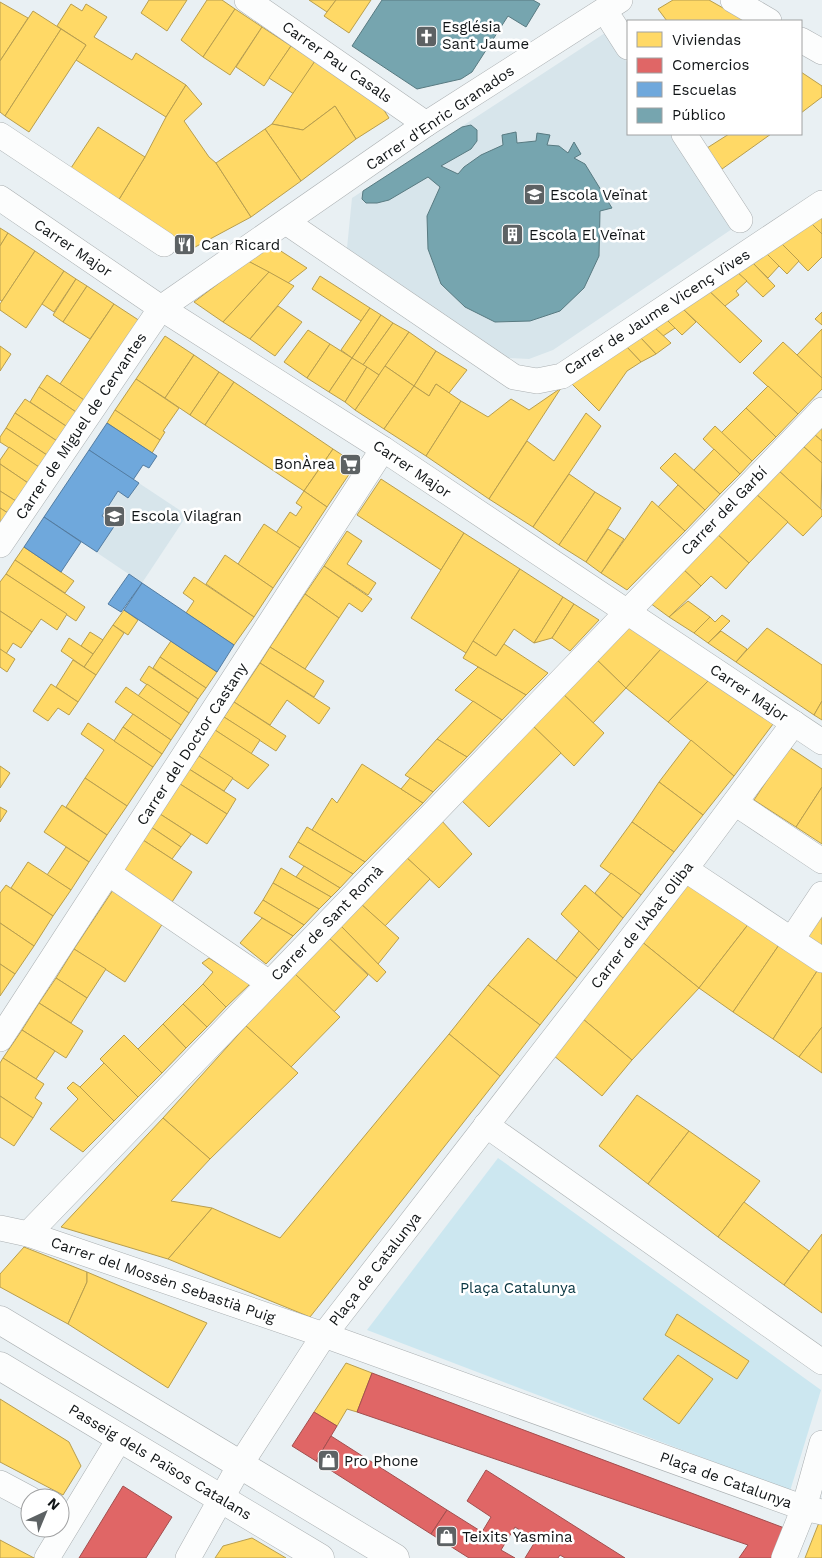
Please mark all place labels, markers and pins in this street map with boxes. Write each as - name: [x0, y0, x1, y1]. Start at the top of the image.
- place label: Església Sant Jaume: [442, 18, 529, 53]
- church icon: Església Sant Jaume: [414, 24, 438, 48]
- school or university icon: Escola Veïnat: [522, 183, 546, 207]
- place label: Escola Veïnat: [550, 186, 648, 204]
- building icon: Escola El Veïnat: [501, 223, 525, 247]
- place label: Escola El Veïnat: [529, 226, 646, 244]
- restaurant icon: Can Ricard: [173, 233, 197, 257]
- place label: Can Ricard: [201, 236, 280, 254]
- supermarket icon: BonÀrea: [339, 452, 363, 476]
- place label: BonÀrea: [274, 455, 335, 473]
- school or university icon: Escola Vilagran: [103, 504, 127, 528]
- place label: Escola Vilagran: [131, 507, 242, 525]
- shop icon: Pro Phone: [316, 1449, 340, 1473]
- place label: Pro Phone: [344, 1452, 419, 1470]
- shop icon: Teixits Yasmina: [434, 1525, 458, 1549]
- place label: Teixits Yasmina: [462, 1528, 573, 1546]

